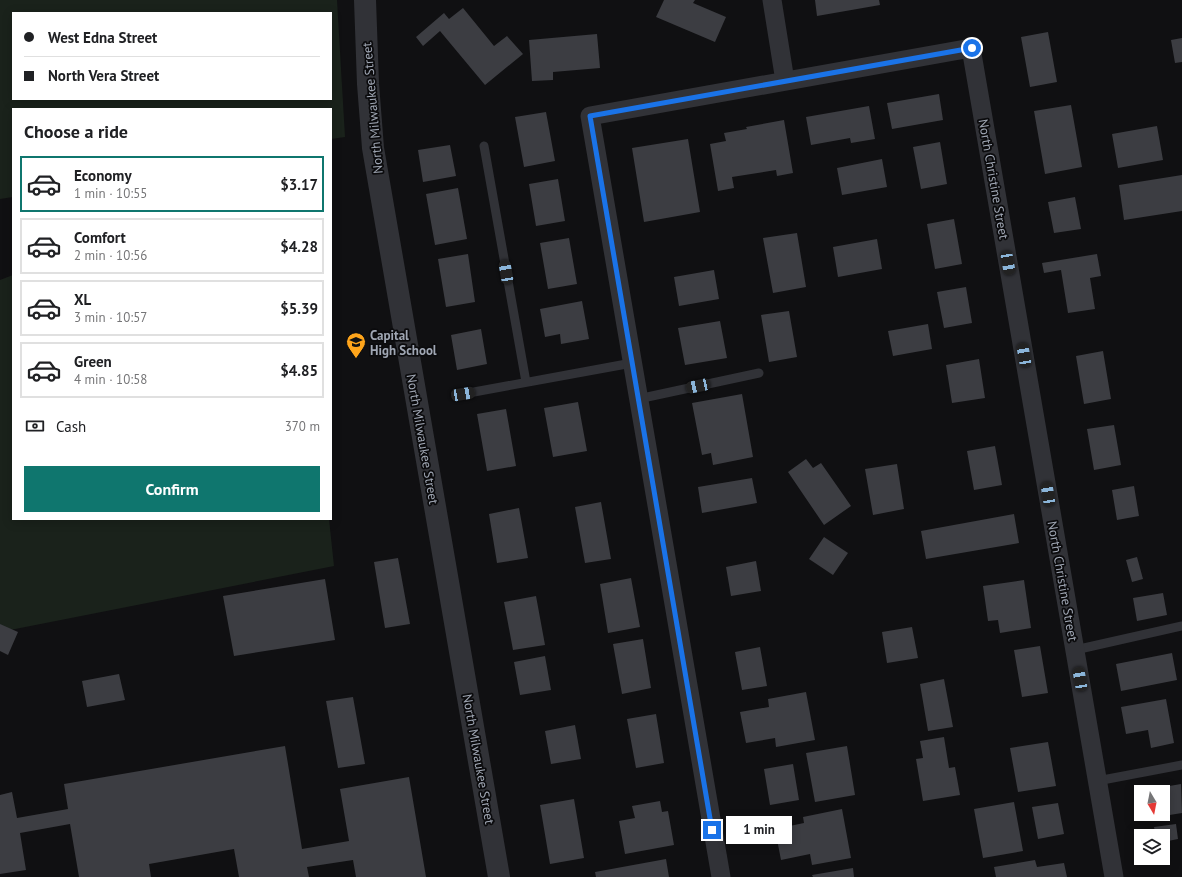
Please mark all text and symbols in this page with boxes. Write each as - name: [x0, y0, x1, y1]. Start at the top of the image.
- text: West Edna Street: [48, 28, 157, 47]
- route start: [963, 39, 981, 57]
- street label: North Milwaukee Street: [358, 41, 387, 174]
- text: North Vera Street: [48, 66, 159, 85]
- street label: North Christine Street: [975, 118, 1013, 241]
- text: Choose a ride: [24, 120, 128, 143]
- icon: car: [26, 166, 62, 202]
- text: Economy: [74, 166, 132, 185]
- text: $3.17: [280, 175, 318, 194]
- text: 1 min · 10:55: [74, 185, 147, 202]
- icon: car: [26, 228, 62, 264]
- text: Comfort: [74, 228, 126, 247]
- text: $4.28: [280, 237, 318, 256]
- text: 2 min · 10:56: [74, 247, 147, 264]
- car: [1000, 250, 1016, 276]
- car: [498, 259, 514, 285]
- icon: car: [26, 290, 62, 326]
- text: XL: [74, 290, 91, 309]
- text: $5.39: [280, 299, 318, 318]
- text: 3 min · 10:57: [74, 309, 147, 326]
- place label: Capital High School: [370, 327, 437, 359]
- school or university icon: Capital High School: [345, 331, 367, 359]
- car: [1016, 342, 1032, 368]
- icon: car: [26, 352, 62, 388]
- text: Green: [74, 352, 112, 371]
- text: $4.85: [280, 361, 318, 380]
- text: 4 min · 10:58: [74, 371, 147, 388]
- street label: North Milwaukee Street: [403, 373, 442, 506]
- car: [685, 378, 711, 394]
- car: [450, 386, 476, 402]
- icon: cash: [24, 415, 46, 437]
- text: Cash: [56, 417, 86, 436]
- text: 370 m: [285, 418, 320, 435]
- button: Confirm: [24, 466, 320, 512]
- car: [1040, 481, 1056, 507]
- street label: North Christine Street: [1044, 520, 1082, 643]
- car: [1072, 666, 1088, 692]
- street label: North Milwaukee Street: [459, 693, 498, 826]
- north arrow: [1134, 785, 1170, 821]
- map controls: [1134, 785, 1170, 865]
- callout: 1 min: [726, 816, 792, 844]
- route end: [703, 821, 721, 839]
- text: 1 min: [743, 821, 775, 838]
- button: layers: [1134, 829, 1170, 865]

